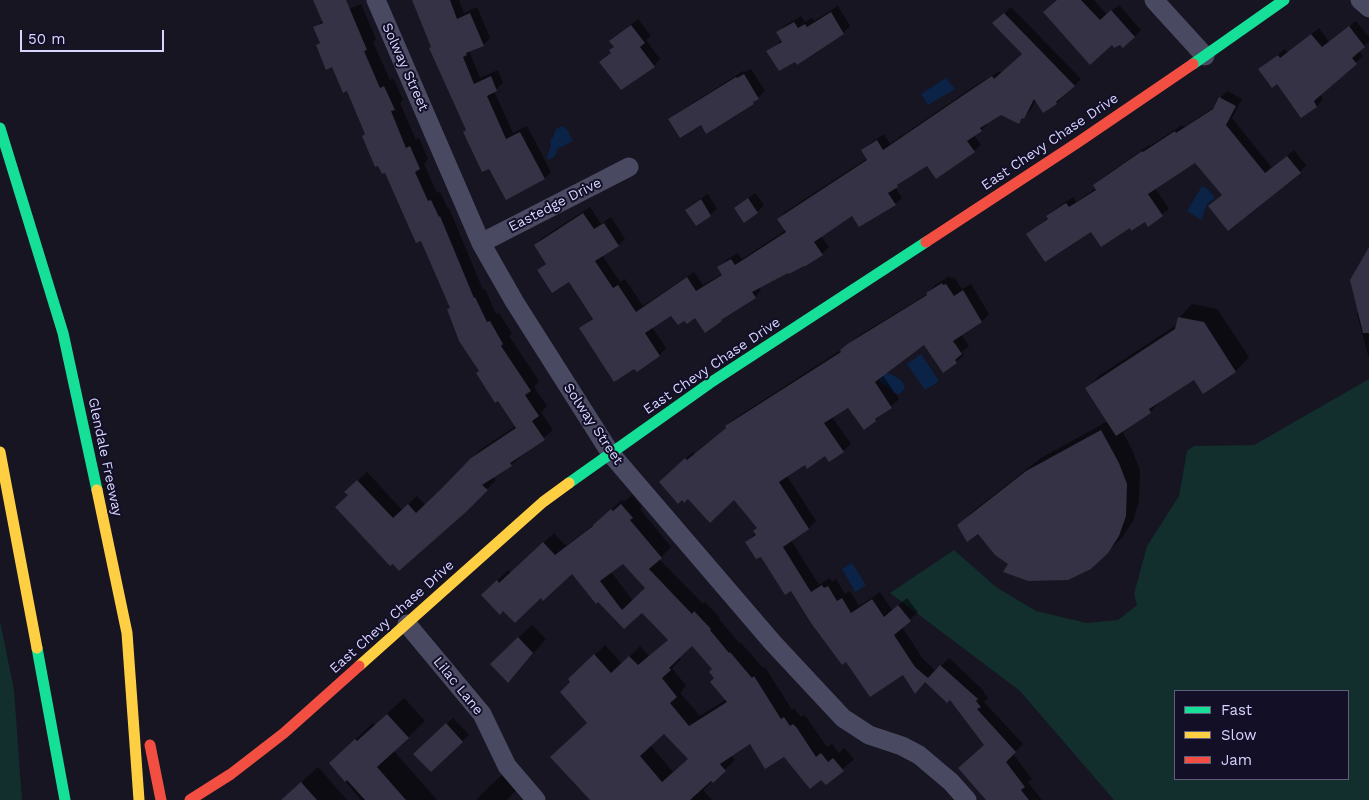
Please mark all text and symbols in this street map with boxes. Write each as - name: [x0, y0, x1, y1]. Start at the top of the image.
- scale bar: [22, 20, 166, 52]
- street label: Solway Street: [378, 20, 432, 114]
- text: 50 m: [28, 30, 65, 48]
- street label: East Chevy Chase Drive: [978, 90, 1122, 194]
- street label: Eastedge Drive: [506, 174, 604, 236]
- street label: East Chevy Chase Drive: [640, 314, 784, 418]
- street label: Solway Street: [560, 380, 626, 468]
- street label: Glendale Freeway: [84, 396, 126, 518]
- street label: East Chevy Chase Drive: [326, 557, 458, 677]
- street label: Lilac Lane: [429, 654, 487, 718]
- legend: [1174, 690, 1349, 780]
- text: Fast: [1221, 701, 1252, 719]
- text: Slow: [1221, 726, 1257, 744]
- text: Jam: [1221, 751, 1252, 769]

